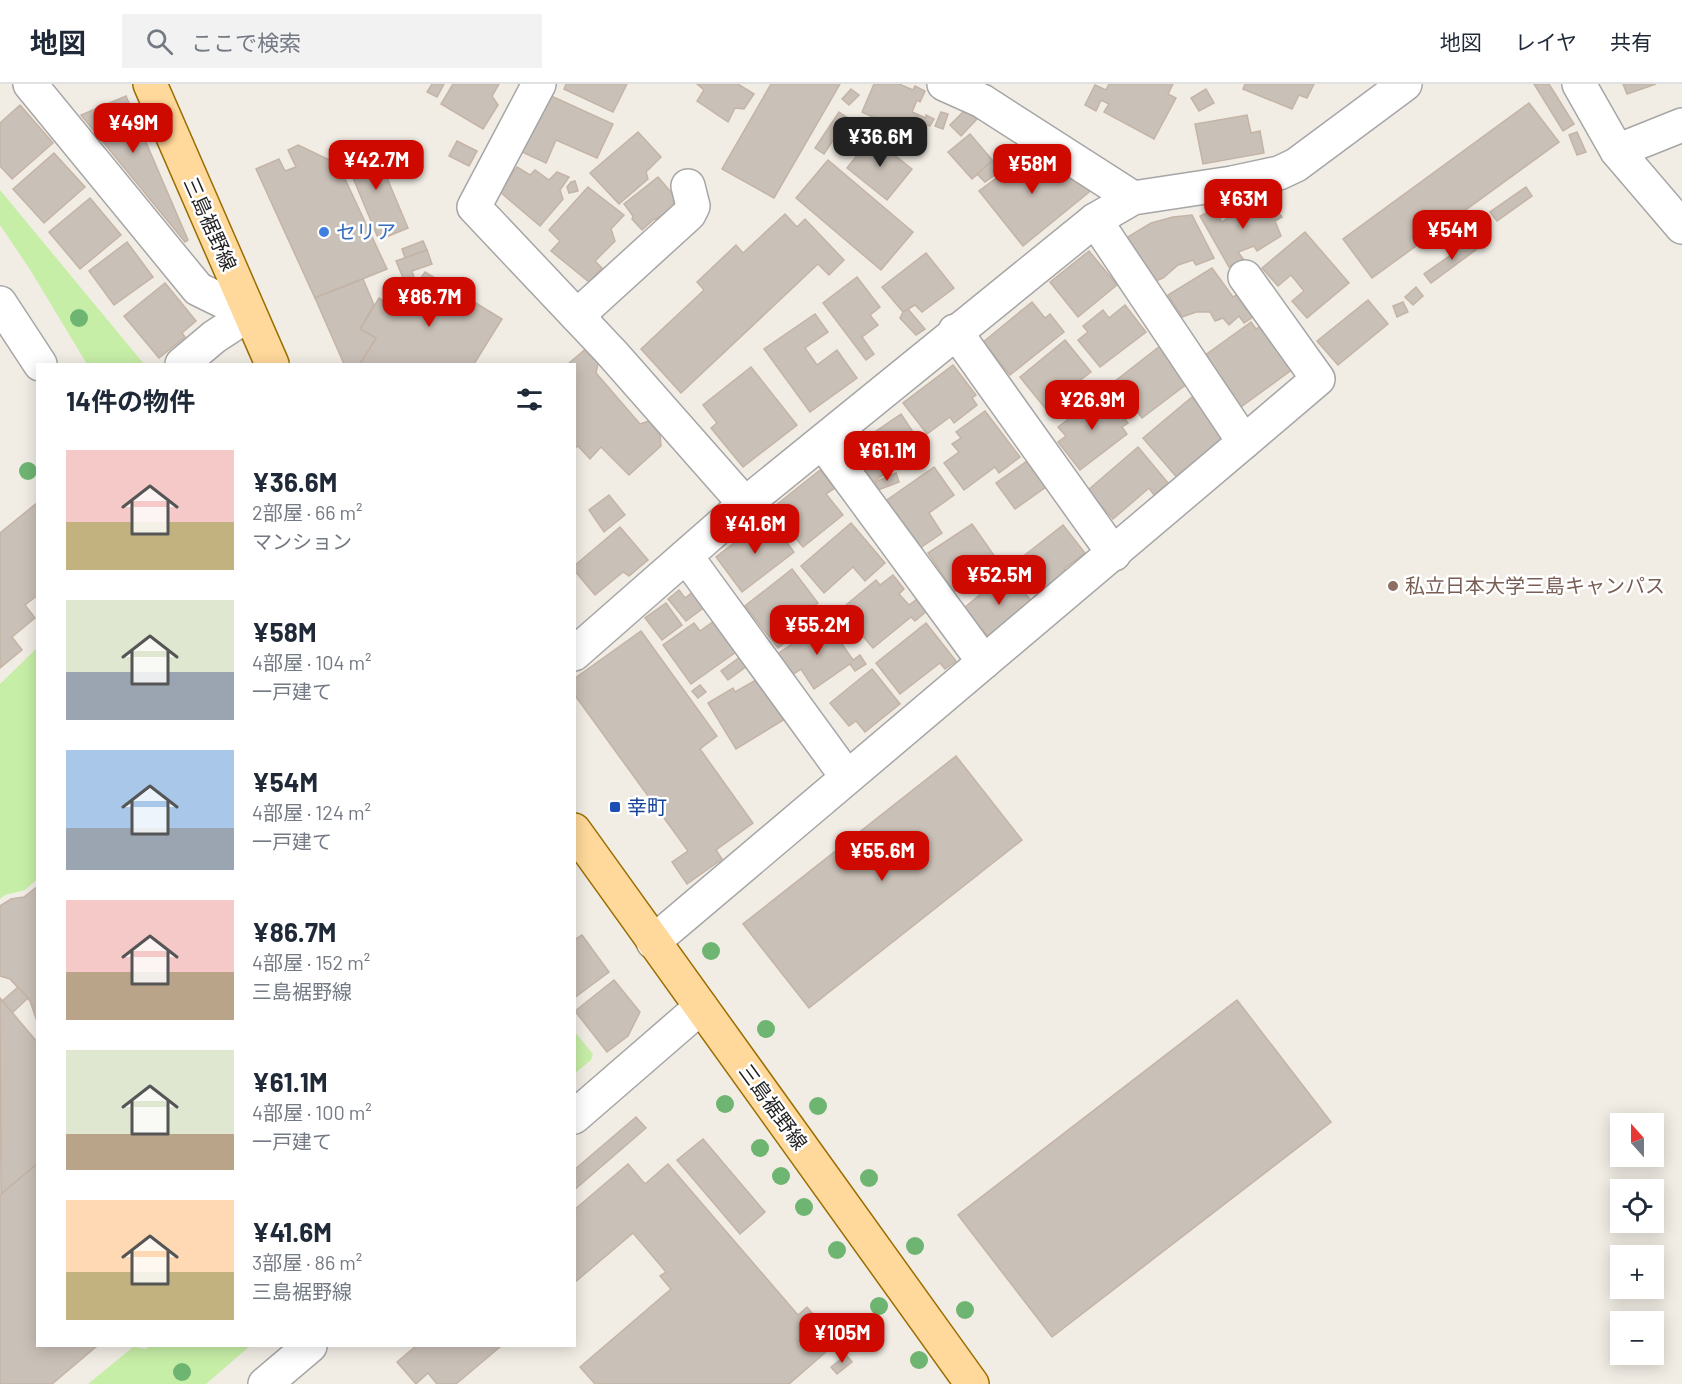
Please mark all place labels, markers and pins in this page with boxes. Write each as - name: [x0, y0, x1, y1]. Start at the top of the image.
- pin: ¥49M: [97, 103, 169, 154]
- pin: ¥36.6M: [831, 117, 929, 168]
- pin: ¥42.7M: [327, 140, 425, 191]
- pin: ¥58M: [996, 144, 1068, 195]
- pin: ¥63M: [1207, 179, 1279, 230]
- pin: ¥54M: [1416, 210, 1488, 261]
- place label: セリア: [336, 219, 396, 243]
- marker: セリア: [317, 225, 331, 239]
- pin: ¥86.7M: [380, 277, 478, 328]
- pin: ¥26.9M: [1043, 380, 1141, 431]
- pin: ¥61.1M: [838, 431, 936, 482]
- pin: ¥41.6M: [706, 504, 804, 555]
- pin: ¥52.5M: [950, 555, 1048, 606]
- place label: 私立日本大学三島キャンパス: [1405, 573, 1665, 597]
- marker: 私立日本大学三島キャンパス: [1386, 579, 1400, 593]
- pin: ¥55.2M: [768, 605, 866, 656]
- place label: 幸町: [627, 794, 667, 818]
- marker: 幸町: [608, 800, 622, 814]
- pin: ¥55.6M: [833, 831, 931, 882]
- pin: ¥105M: [800, 1313, 884, 1364]

